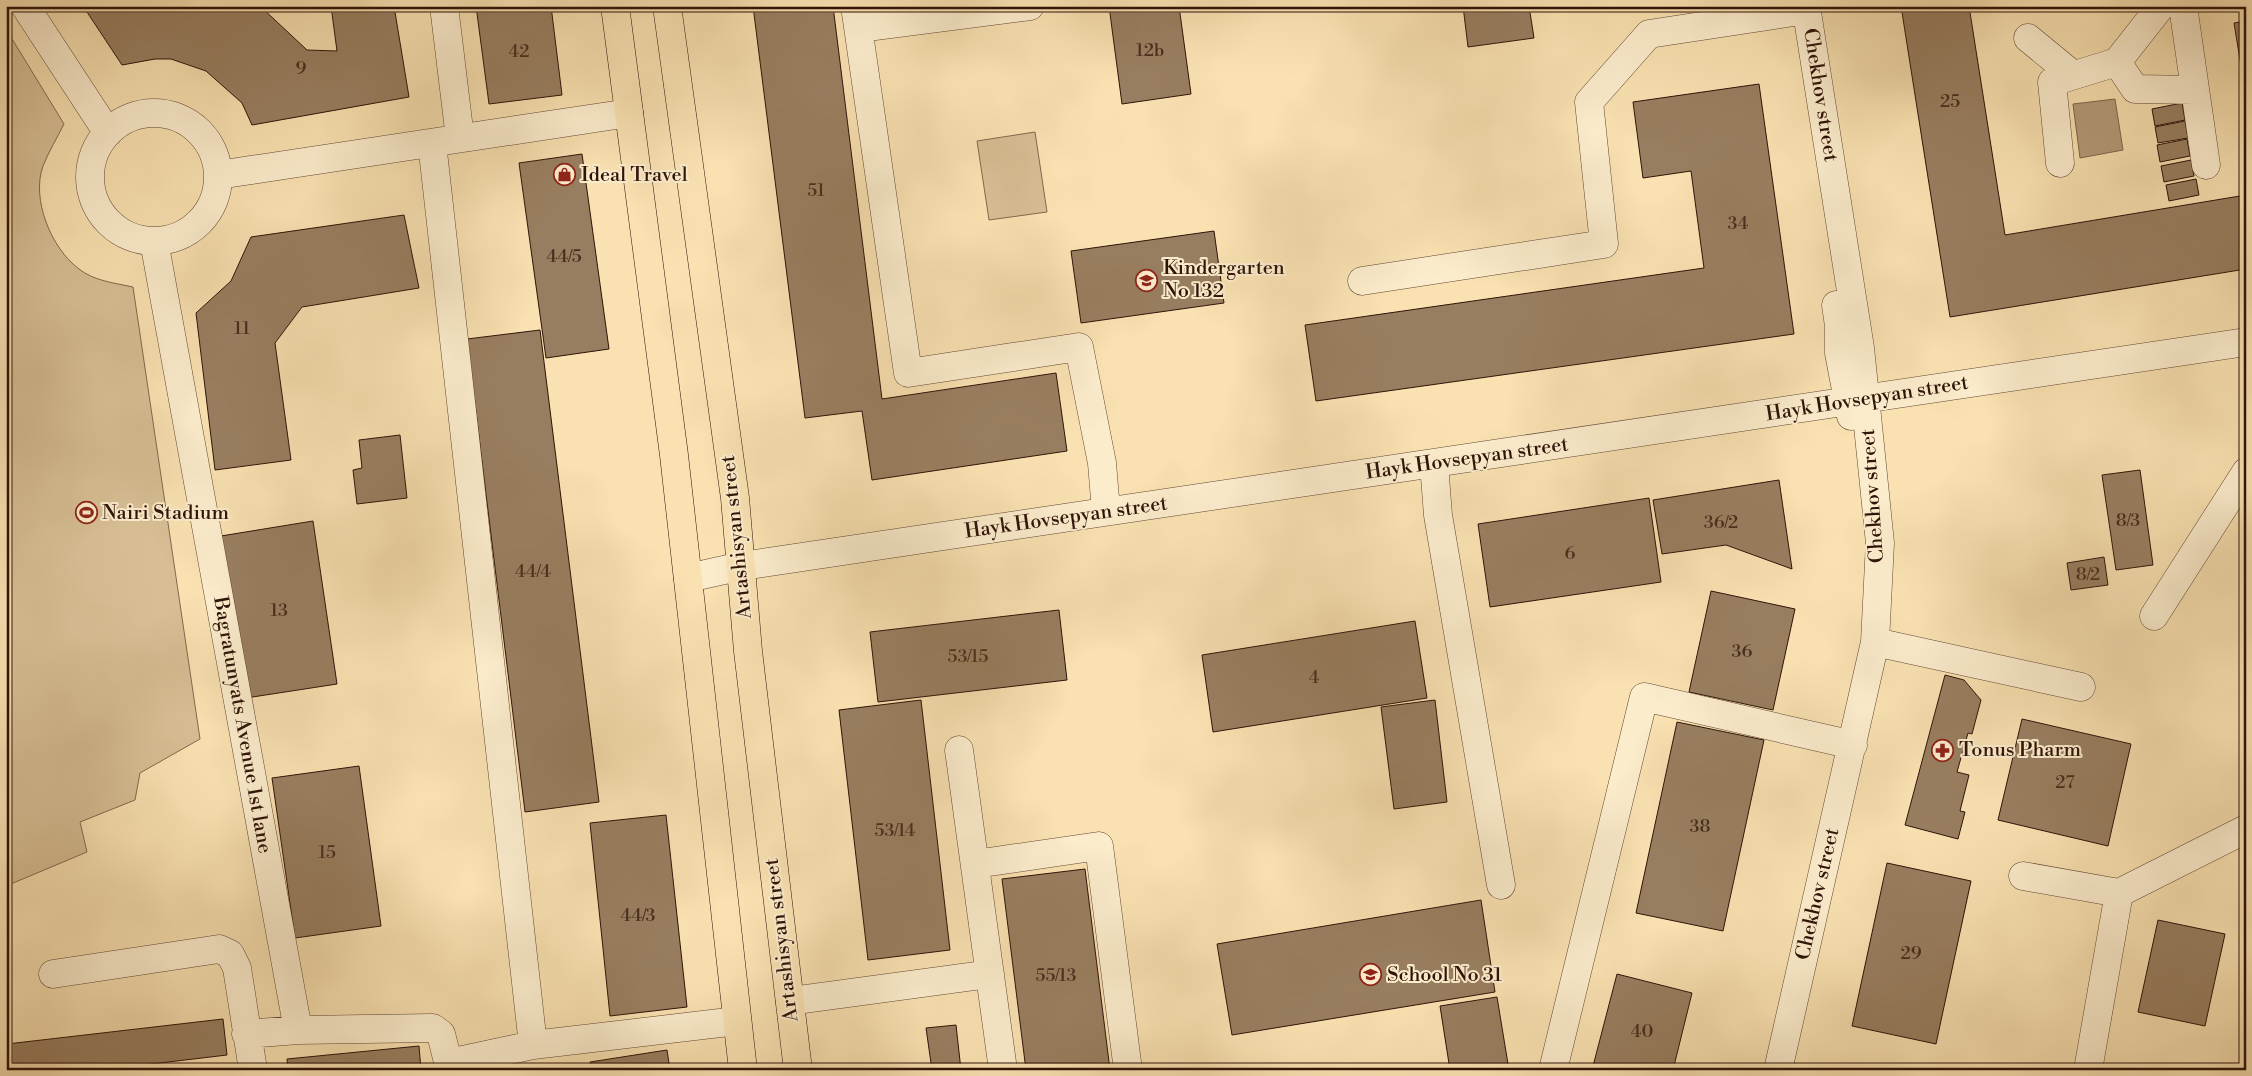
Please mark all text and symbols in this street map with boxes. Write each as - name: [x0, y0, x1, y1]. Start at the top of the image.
- street label: Chekhov street: [1797, 26, 1843, 164]
- house number: 12b: [1136, 39, 1164, 62]
- house number: 42: [509, 40, 529, 63]
- house number: 9: [296, 57, 307, 80]
- house number: 25: [1940, 90, 1960, 113]
- shop icon: Ideal Travel: [553, 163, 577, 187]
- place label: Ideal Travel: [581, 163, 688, 188]
- house number: 51: [807, 179, 825, 202]
- house number: 34: [1728, 212, 1749, 235]
- house number: 44/5: [546, 245, 582, 268]
- place label: Kindergarten No 132: [1163, 256, 1285, 304]
- school or university icon: Kindergarten No 132: [1135, 268, 1159, 292]
- house number: 11: [234, 317, 250, 340]
- street label: Hayk Hovsepyan street: [1764, 371, 1970, 427]
- street label: Chekhov street: [1856, 428, 1890, 564]
- street label: Hayk Hovsepyan street: [1364, 432, 1570, 486]
- street label: Artashisyan street: [716, 454, 758, 621]
- street label: Hayk Hovsepyan street: [963, 491, 1169, 545]
- sports icon: Nairi Stadium: [74, 501, 98, 525]
- place label: Nairi Stadium: [102, 501, 229, 526]
- house number: 8/3: [2116, 509, 2140, 532]
- house number: 36/2: [1704, 511, 1738, 534]
- house number: 6: [1565, 542, 1576, 565]
- house number: 44/4: [515, 560, 551, 583]
- house number: 8/2: [2076, 563, 2100, 586]
- street label: Bagratunyats Avenue 1st lane: [207, 594, 277, 855]
- house number: 13: [270, 599, 288, 622]
- house number: 36: [1732, 640, 1753, 663]
- house number: 53/15: [948, 645, 989, 668]
- house number: 4: [1309, 666, 1320, 689]
- pharmacy icon: Tonus Pharm: [1931, 738, 1955, 762]
- place label: Tonus Pharm: [1959, 738, 2081, 763]
- house number: 27: [2055, 771, 2075, 794]
- house number: 38: [1690, 815, 1710, 838]
- house number: 53/14: [874, 819, 916, 842]
- street label: Chekhov street: [1791, 826, 1845, 962]
- house number: 15: [318, 841, 336, 864]
- street label: Artashisyan street: [760, 857, 805, 1024]
- house number: 44/3: [620, 904, 656, 927]
- house number: 29: [1900, 942, 1922, 965]
- school or university icon: School No 31: [1359, 963, 1383, 987]
- place label: School No 31: [1387, 963, 1502, 988]
- house number: 55/13: [1036, 964, 1077, 987]
- house number: 40: [1631, 1020, 1653, 1043]

